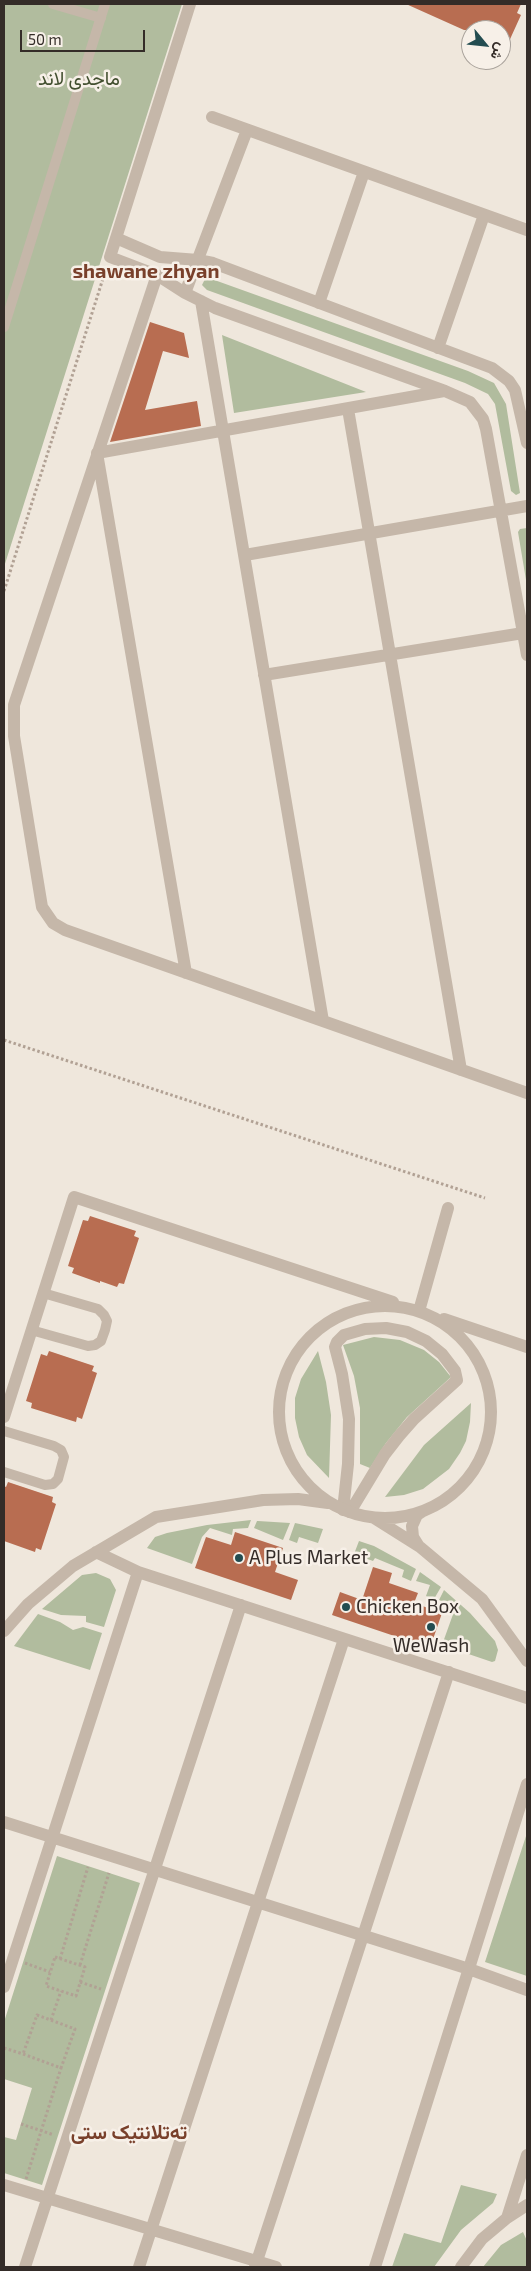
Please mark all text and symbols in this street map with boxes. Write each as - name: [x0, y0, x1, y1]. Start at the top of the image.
- scale bar: [22, 20, 148, 52]
- north arrow: [461, 20, 511, 70]
- text: 50 m: [28, 30, 62, 48]
- text: ش: [487, 40, 510, 63]
- park label: ماجدی لاند: [38, 68, 120, 90]
- district label: shawane zhyan: [72, 259, 220, 283]
- place label: A Plus Market: [249, 1547, 368, 1569]
- marker: A Plus Market: [233, 1552, 245, 1564]
- place label: Chicken Box: [356, 1596, 459, 1618]
- marker: Chicken Box: [340, 1601, 352, 1613]
- marker: WeWash: [425, 1621, 437, 1633]
- place label: WeWash: [393, 1635, 469, 1657]
- district label: تەتلانتیک ستی: [71, 2120, 187, 2144]

